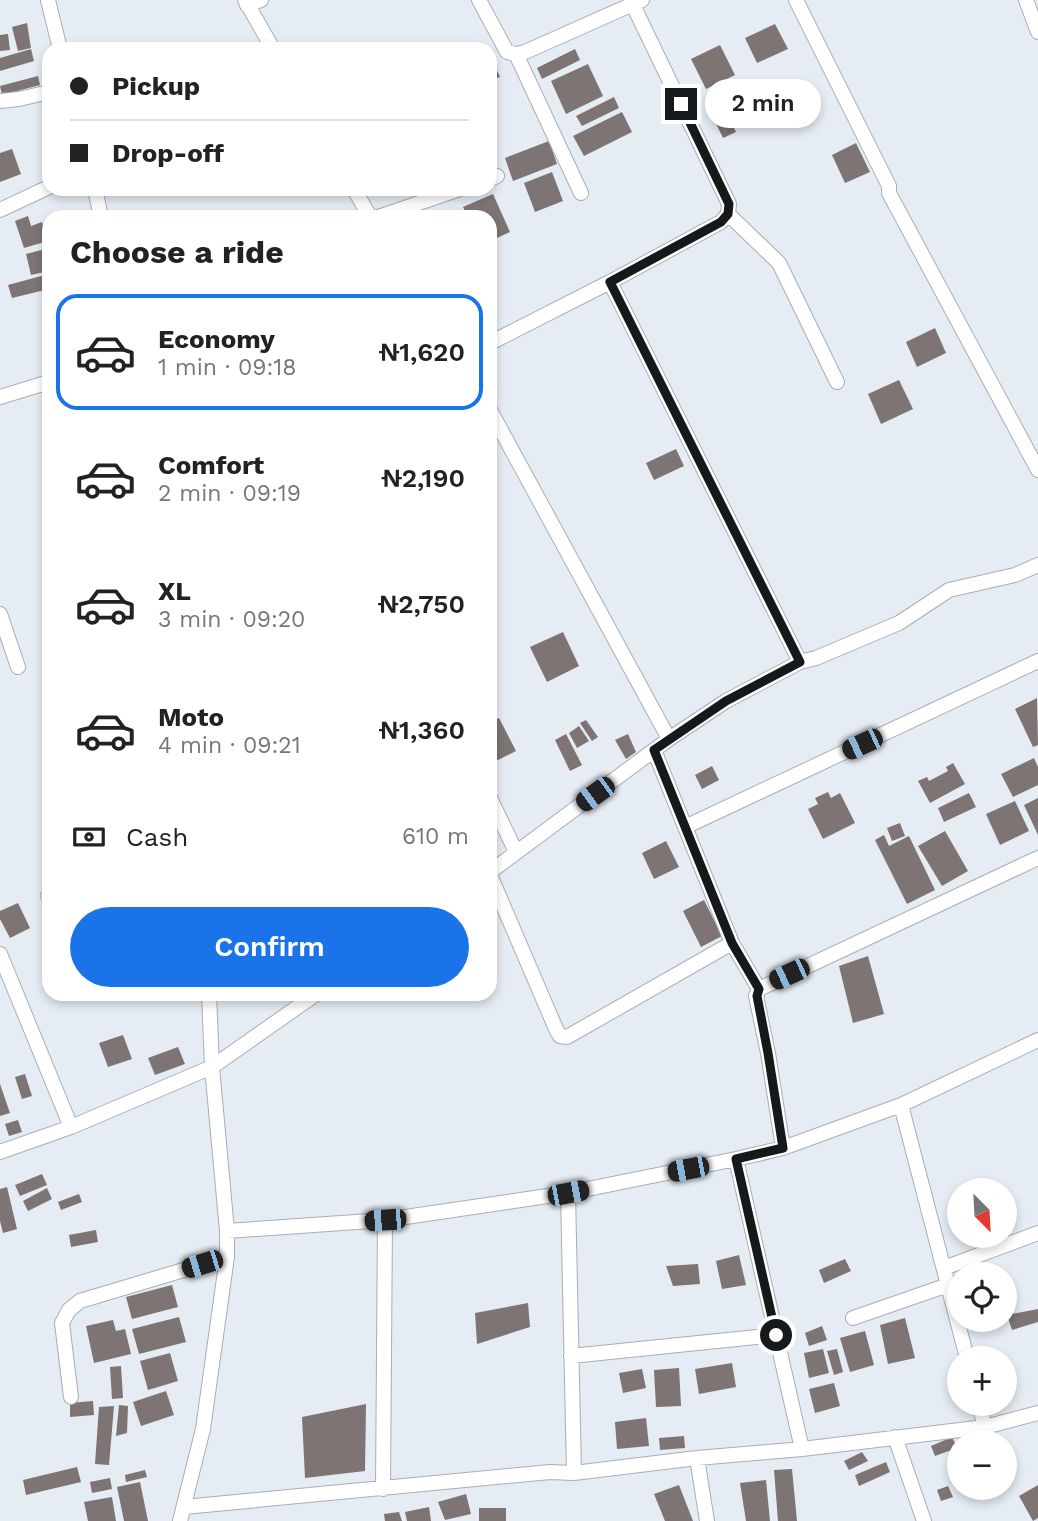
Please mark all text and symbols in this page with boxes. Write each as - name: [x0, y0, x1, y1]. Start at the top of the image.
- text: Pickup: [112, 71, 200, 101]
- callout: 2 min: [706, 80, 821, 128]
- route end: [665, 88, 697, 120]
- text: 2 min: [731, 90, 795, 117]
- text: Drop-off: [112, 138, 224, 168]
- text: Choose a ride: [70, 233, 284, 271]
- icon: car: [74, 321, 137, 384]
- text: Economy: [158, 324, 275, 354]
- text: ₦1,620: [379, 337, 465, 367]
- text: 1 min · 09:18: [158, 354, 296, 381]
- icon: car: [74, 447, 137, 510]
- text: Comfort: [158, 450, 264, 480]
- text: ₦2,190: [381, 463, 465, 493]
- text: 2 min · 09:19: [158, 480, 301, 507]
- icon: car: [74, 573, 137, 636]
- text: XL: [158, 576, 191, 606]
- text: ₦2,750: [378, 589, 465, 619]
- text: 3 min · 09:20: [158, 606, 305, 633]
- icon: car: [74, 699, 137, 762]
- text: Moto: [158, 702, 224, 732]
- text: ₦1,360: [378, 715, 465, 745]
- car: [839, 726, 886, 762]
- text: 4 min · 09:21: [158, 732, 301, 759]
- car: [572, 773, 619, 815]
- icon: cash: [70, 818, 108, 856]
- text: Cash: [126, 822, 188, 852]
- text: 610 m: [402, 823, 469, 850]
- button: Confirm: [70, 907, 469, 987]
- car: [766, 956, 813, 992]
- car: [666, 1155, 711, 1183]
- north arrow: [947, 1178, 1017, 1248]
- map controls: [947, 1178, 1017, 1500]
- car: [546, 1179, 591, 1207]
- car: [364, 1208, 407, 1232]
- car: [179, 1248, 226, 1280]
- button: locate: [947, 1262, 1017, 1332]
- route start: [760, 1319, 792, 1351]
- button: +: [947, 1346, 1017, 1416]
- button: −: [947, 1430, 1017, 1500]

